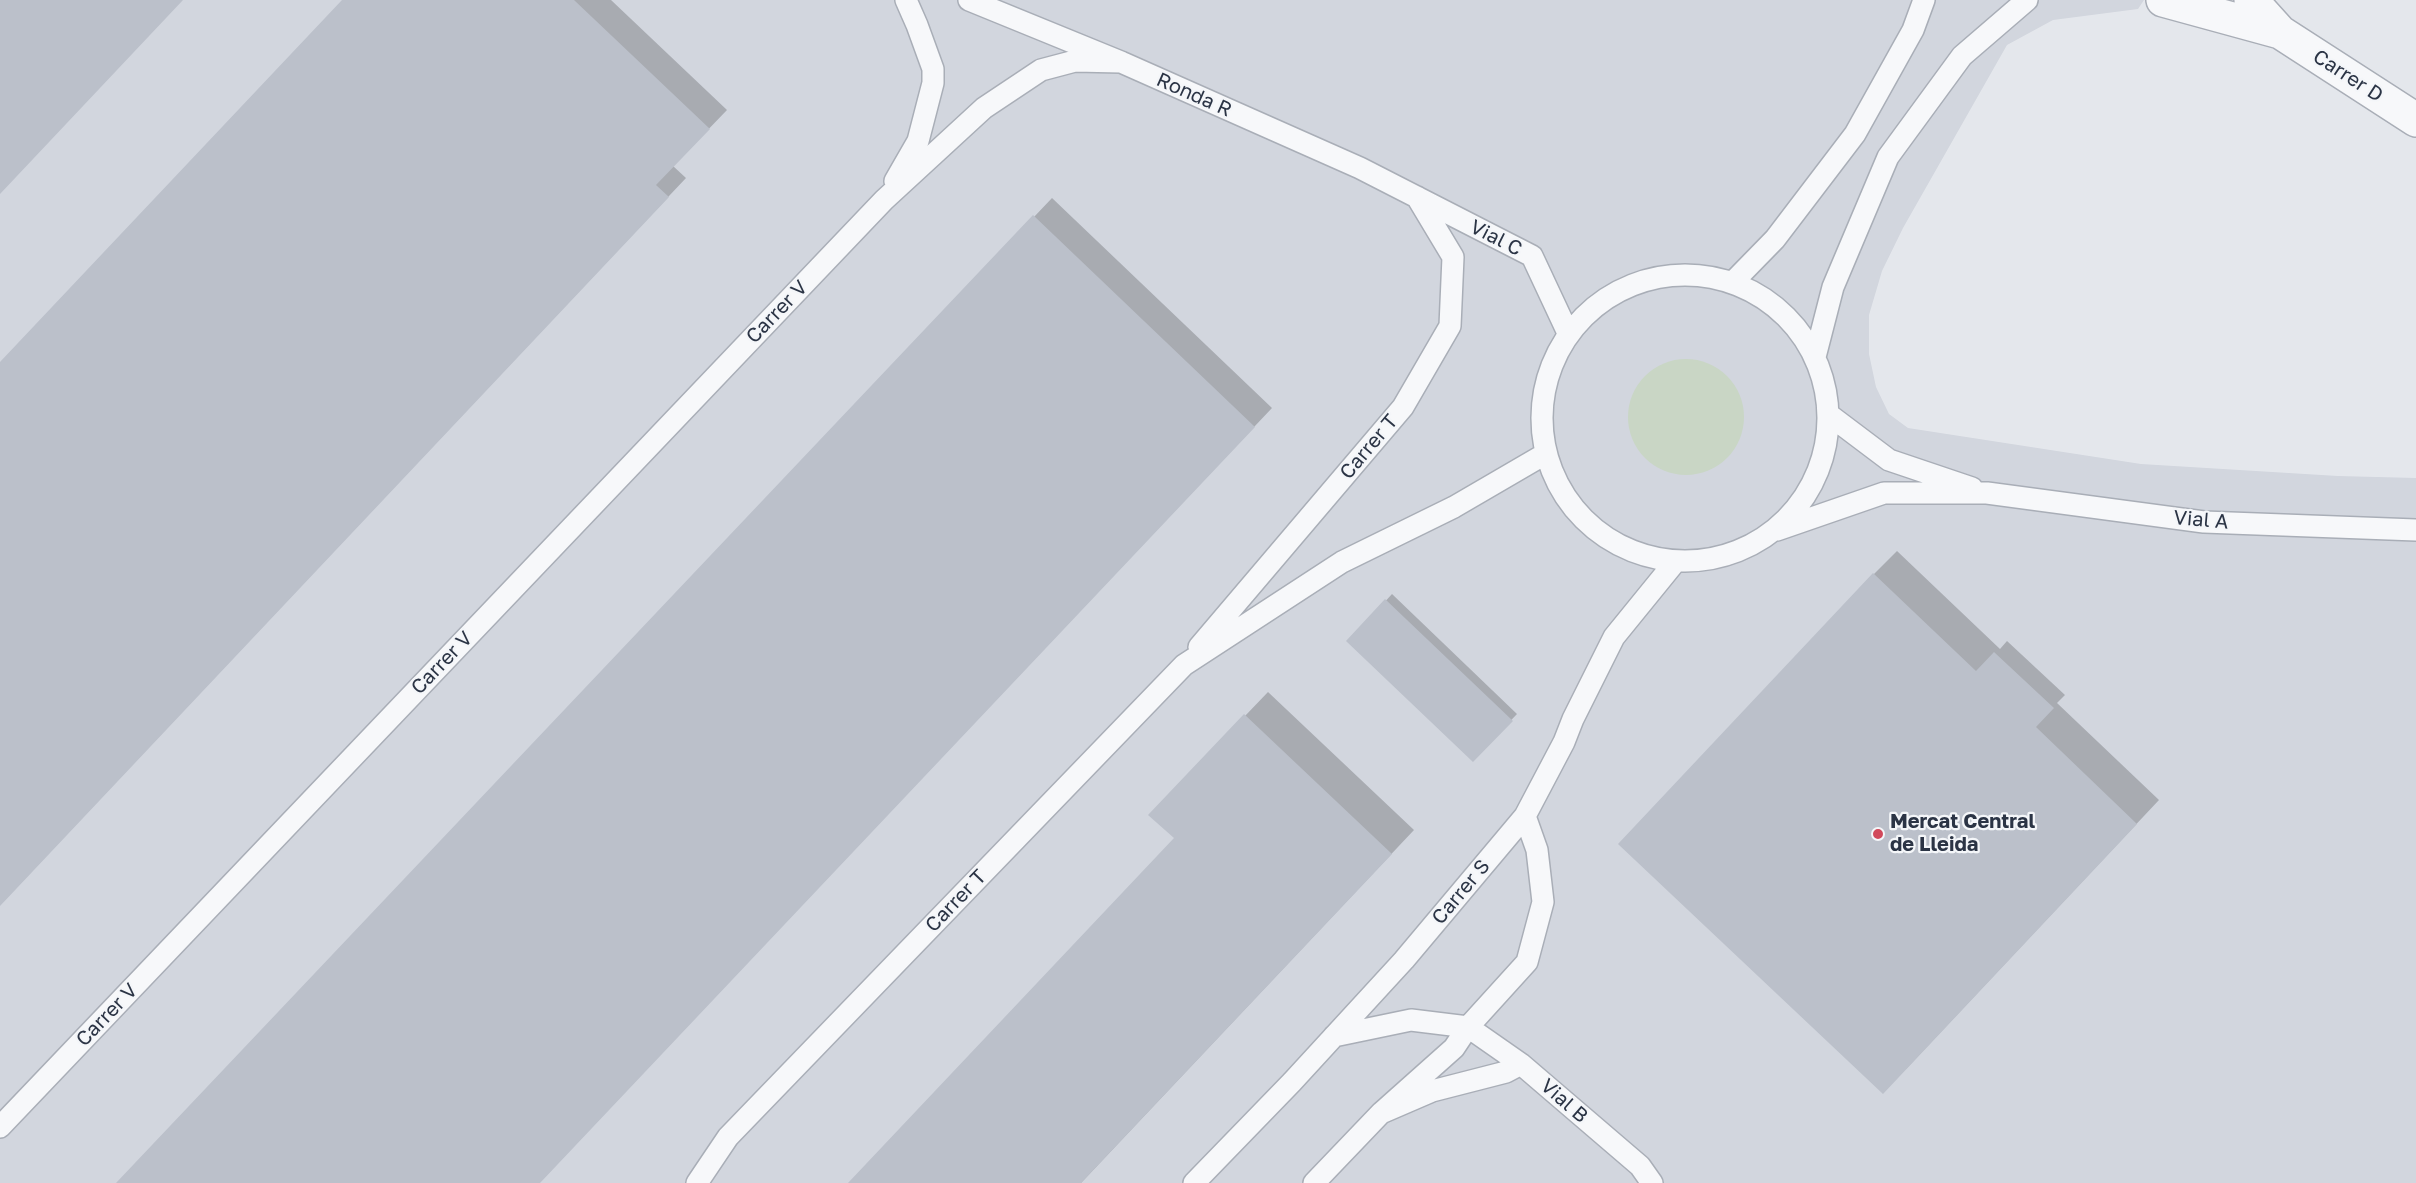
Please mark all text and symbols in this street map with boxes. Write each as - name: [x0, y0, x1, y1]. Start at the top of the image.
- street label: Carrer D: [2308, 45, 2388, 107]
- street label: Ronda R: [1153, 68, 1235, 122]
- street label: Vial C: [1466, 215, 1526, 261]
- street label: Carrer V: [741, 276, 813, 348]
- street label: Carrer T: [1335, 410, 1403, 484]
- street label: Vial A: [2173, 506, 2229, 534]
- street label: Carrer V: [406, 627, 478, 699]
- place label: Mercat Central de Lleida: [1890, 810, 2035, 857]
- marker: Mercat Central de Lleida: [1871, 827, 1885, 841]
- street label: Carrer S: [1427, 855, 1495, 929]
- street label: Carrer T: [921, 865, 991, 937]
- street label: Carrer V: [71, 979, 143, 1051]
- street label: Vial B: [1535, 1074, 1593, 1128]

